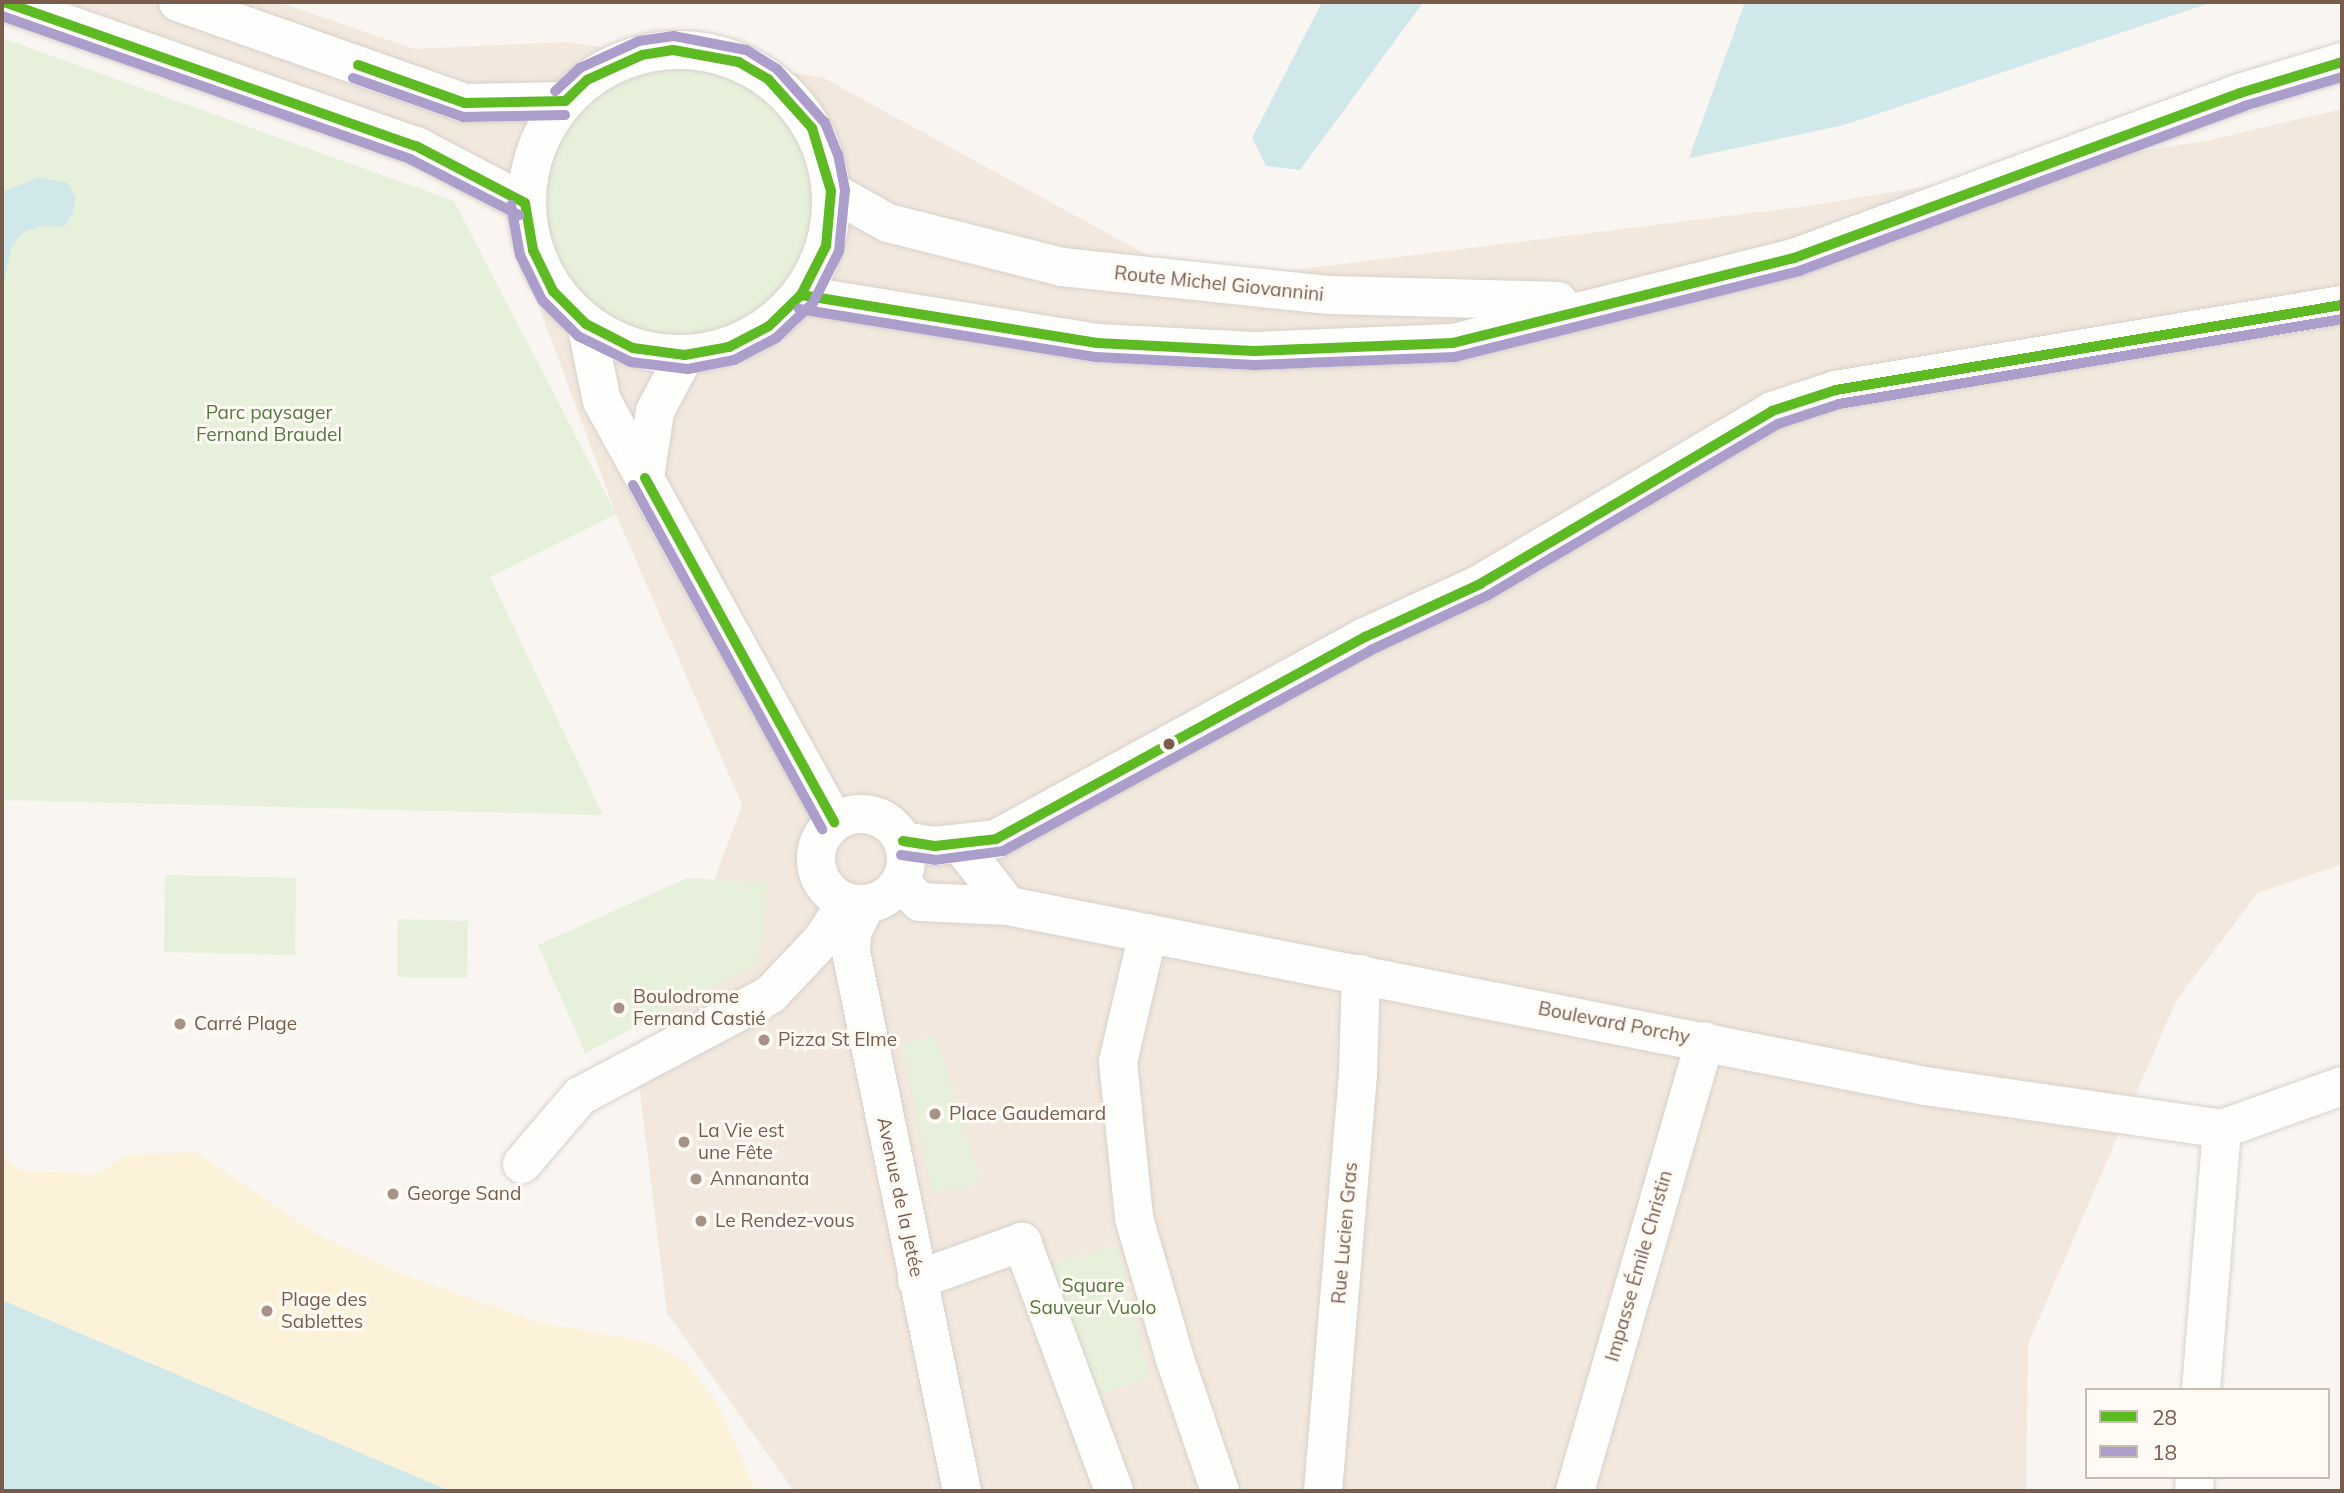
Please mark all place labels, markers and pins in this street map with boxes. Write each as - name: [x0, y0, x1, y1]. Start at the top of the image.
- unlabelled marker: [1162, 737, 1176, 751]
- place label: Boulodrome Fernand Castié: [633, 986, 765, 1030]
- marker: Boulodrome Fernand Castié: [611, 1000, 627, 1016]
- place label: Carré Plage: [194, 1013, 297, 1035]
- marker: Carré Plage: [172, 1016, 188, 1032]
- place label: Pizza St Elme: [778, 1029, 897, 1051]
- marker: Pizza St Elme: [756, 1032, 772, 1048]
- place label: Place Gaudemard: [949, 1103, 1106, 1125]
- marker: Place Gaudemard: [927, 1106, 943, 1122]
- place label: La Vie est une Fête: [698, 1120, 784, 1164]
- marker: La Vie est une Fête: [676, 1134, 692, 1150]
- place label: Annananta: [710, 1168, 809, 1190]
- marker: Annananta: [688, 1171, 704, 1187]
- place label: George Sand: [407, 1183, 521, 1205]
- marker: George Sand: [385, 1186, 401, 1202]
- place label: Le Rendez-vous: [715, 1210, 855, 1232]
- marker: Le Rendez-vous: [693, 1213, 709, 1229]
- place label: Plage des Sablettes: [281, 1289, 367, 1333]
- marker: Plage des Sablettes: [259, 1303, 275, 1319]

